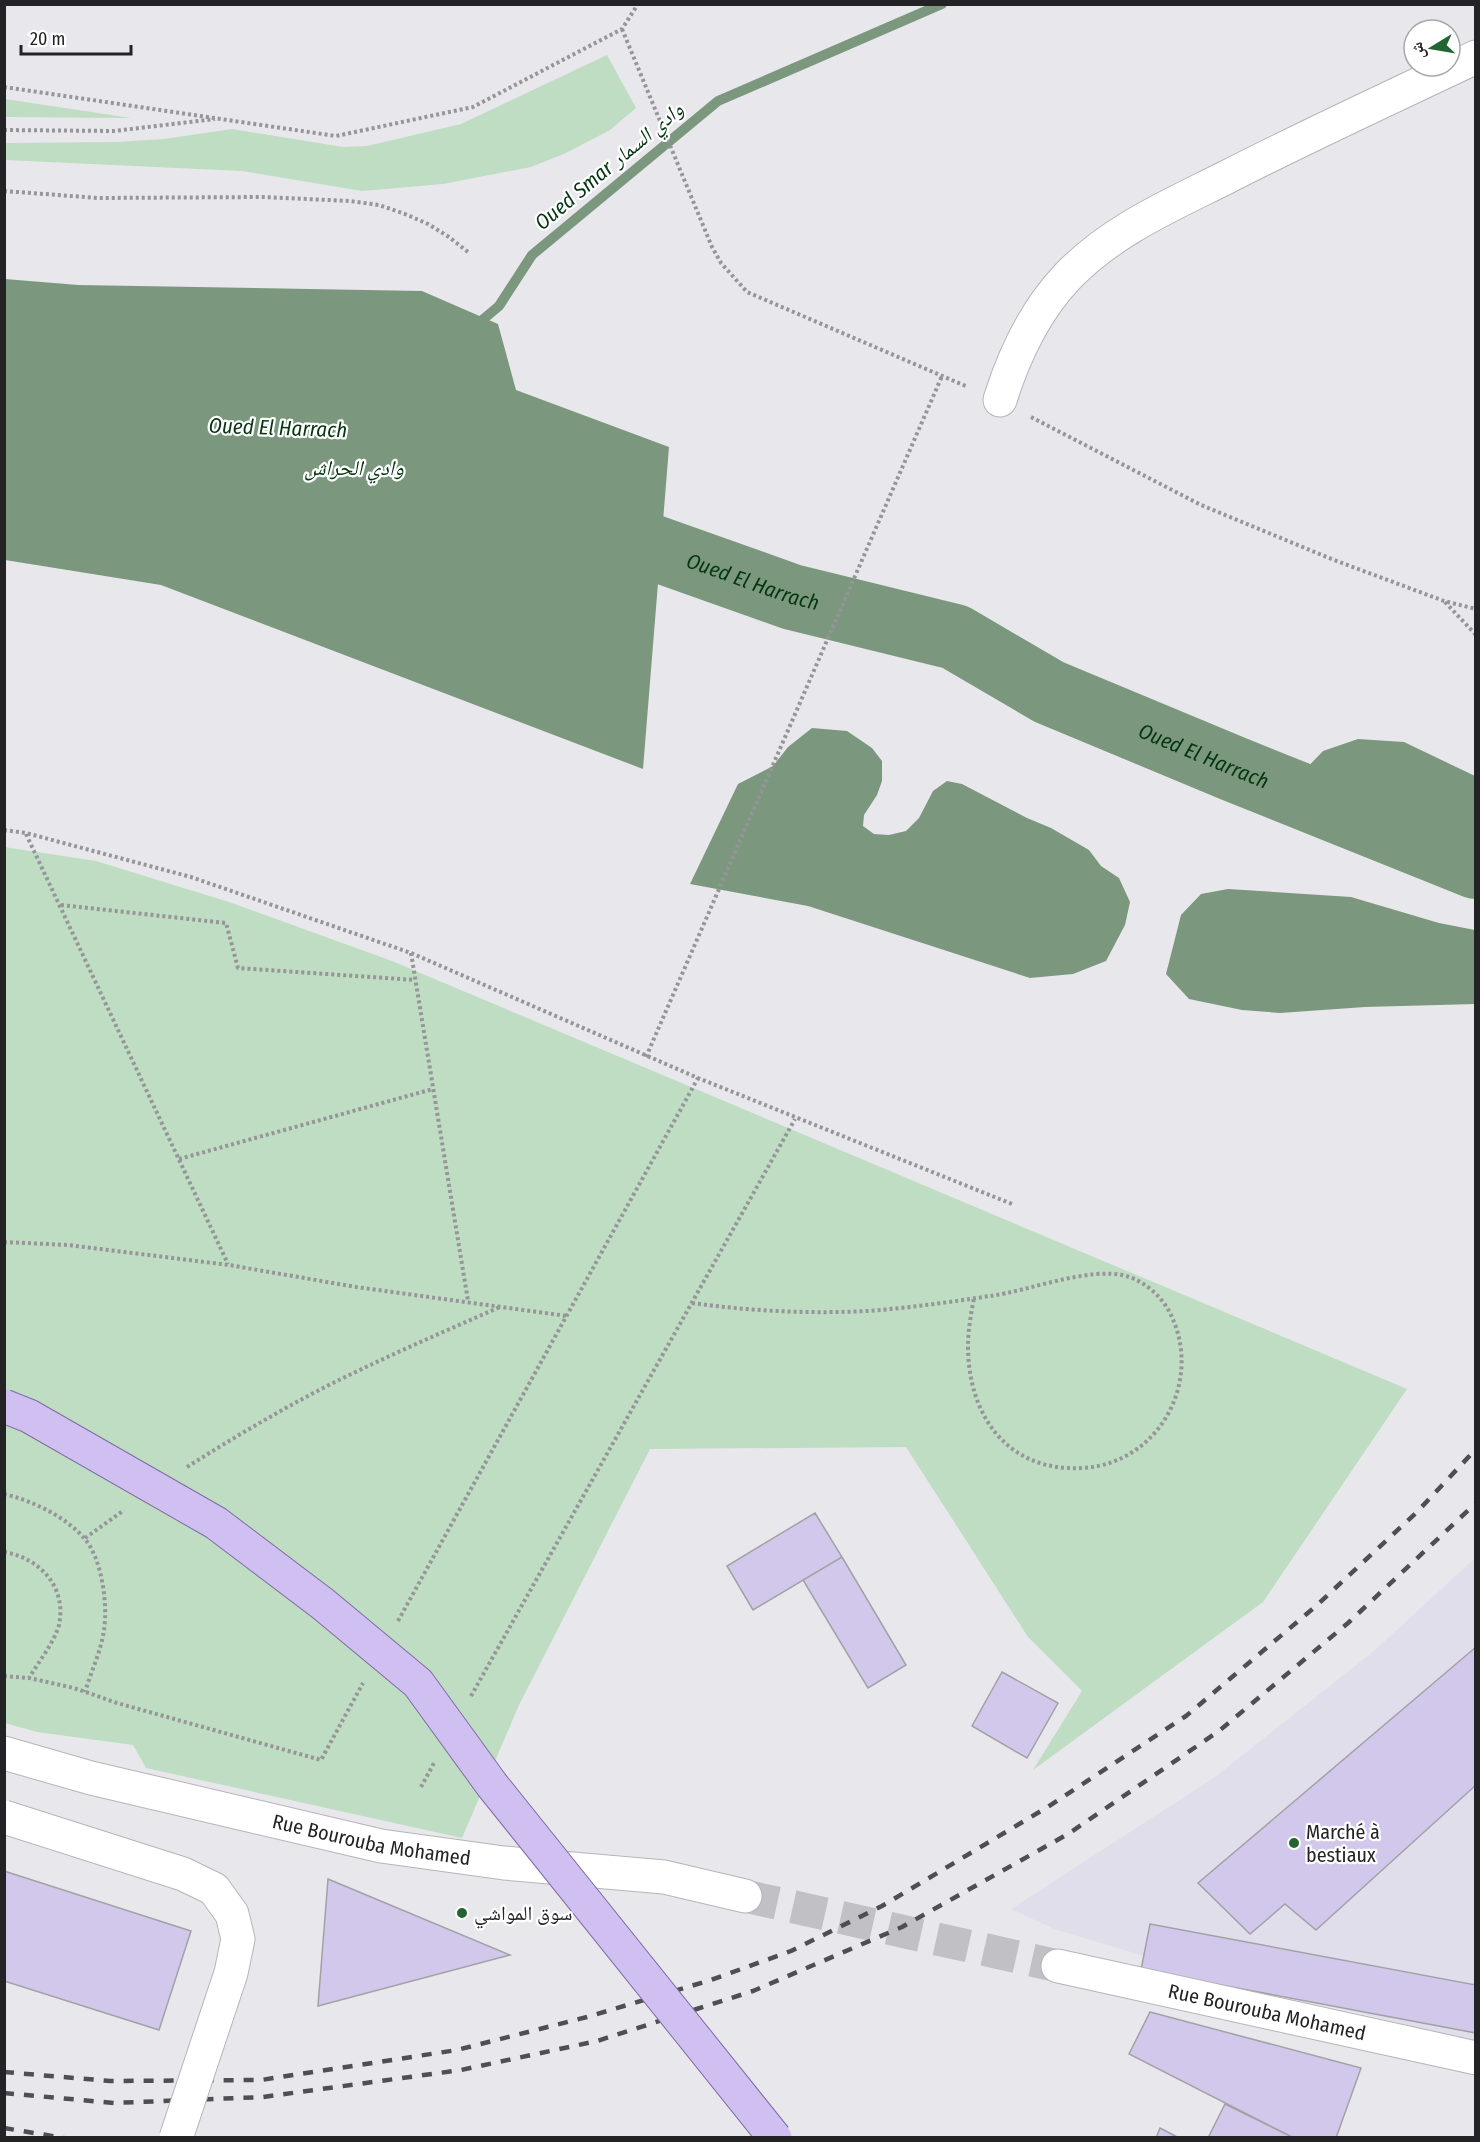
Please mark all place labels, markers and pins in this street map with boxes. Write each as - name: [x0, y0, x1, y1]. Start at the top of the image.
- place label: Marché à bestiaux: [1306, 1820, 1380, 1867]
- marker: Marché à bestiaux: [1287, 1836, 1301, 1850]
- place label: سوق المواشي: [474, 1901, 572, 1929]
- marker: سوق المواشي: [455, 1906, 469, 1920]

